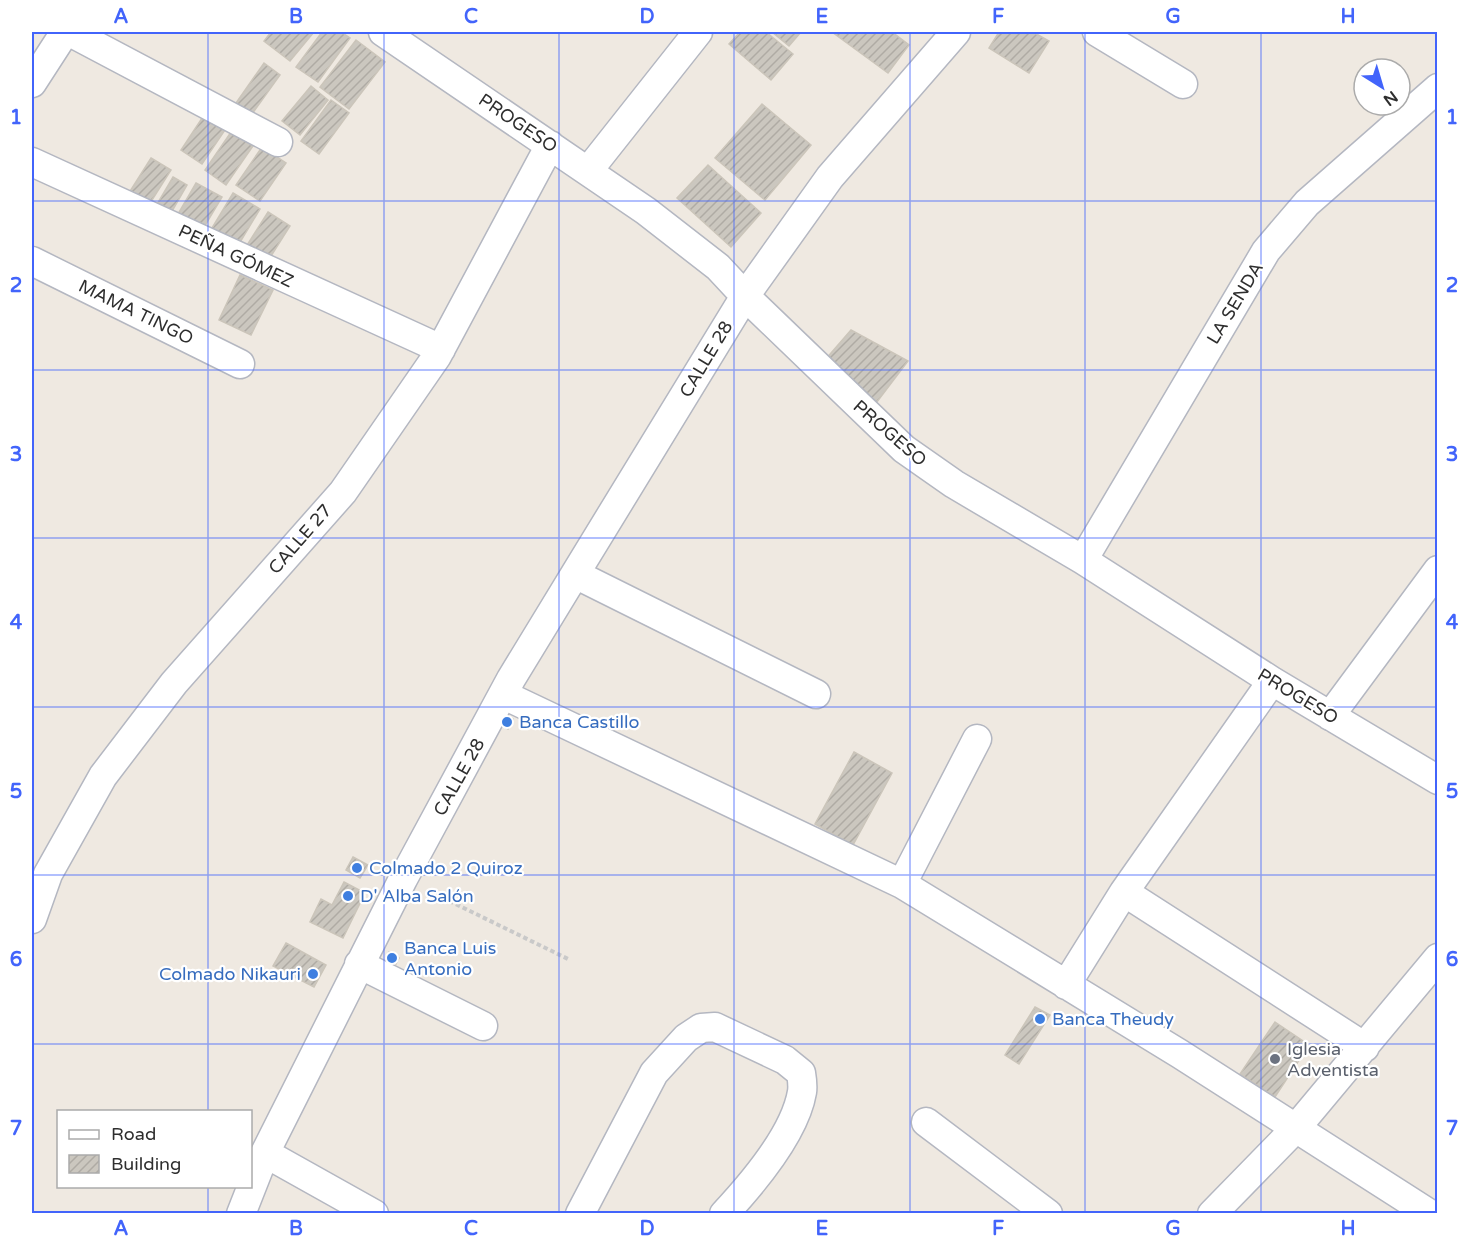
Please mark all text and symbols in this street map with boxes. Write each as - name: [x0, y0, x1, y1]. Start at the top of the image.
- text: A: [114, 5, 129, 29]
- text: B: [289, 5, 303, 29]
- text: C: [464, 5, 478, 29]
- text: D: [639, 5, 655, 29]
- text: E: [816, 5, 829, 29]
- text: F: [992, 5, 1004, 29]
- text: G: [1165, 5, 1181, 29]
- text: H: [1340, 5, 1356, 29]
- north arrow: [1352, 57, 1412, 117]
- text: N: [1379, 86, 1402, 110]
- street label: PROGESO: [474, 89, 562, 157]
- text: 1: [10, 106, 22, 130]
- text: 1: [1446, 106, 1458, 130]
- street label: PEÑA GÓMEZ: [175, 220, 297, 292]
- street label: LA SENDA: [1202, 258, 1268, 348]
- text: 2: [10, 274, 22, 298]
- text: 2: [1446, 274, 1458, 298]
- street label: MAMA TINGO: [75, 275, 197, 349]
- street label: CALLE 28: [675, 317, 737, 401]
- street label: PROGESO: [849, 395, 931, 471]
- text: 3: [10, 443, 22, 467]
- text: 3: [1446, 443, 1458, 467]
- street label: CALLE 27: [264, 500, 336, 578]
- text: 4: [10, 611, 23, 635]
- text: 4: [1446, 611, 1459, 635]
- street label: PROGESO: [1254, 663, 1342, 729]
- place label: Banca Castillo: [519, 711, 639, 733]
- marker: Banca Castillo: [500, 715, 514, 729]
- street label: CALLE 28: [429, 734, 489, 820]
- text: 5: [10, 780, 22, 804]
- text: 5: [1446, 780, 1458, 804]
- place label: Colmado 2 Quiroz: [369, 857, 523, 879]
- marker: Colmado 2 Quiroz: [350, 861, 364, 875]
- place label: D' Alba Salón: [360, 885, 474, 907]
- marker: D' Alba Salón: [341, 889, 355, 903]
- place label: Banca Luis Antonio: [404, 937, 496, 980]
- text: 6: [10, 948, 22, 972]
- text: 6: [1446, 948, 1458, 972]
- marker: Banca Luis Antonio: [385, 951, 399, 965]
- place label: Colmado Nikauri: [159, 963, 301, 985]
- marker: Colmado Nikauri: [306, 967, 320, 981]
- place label: Banca Theudy: [1052, 1008, 1174, 1030]
- marker: Banca Theudy: [1033, 1012, 1047, 1026]
- place label: Iglesia Adventista: [1287, 1038, 1379, 1081]
- marker: Iglesia Adventista: [1268, 1052, 1282, 1066]
- legend: [57, 1110, 252, 1188]
- text: 7: [10, 1117, 22, 1141]
- text: 7: [1446, 1117, 1458, 1141]
- text: Road: [111, 1123, 156, 1145]
- text: Building: [111, 1153, 181, 1175]
- text: A: [114, 1217, 129, 1241]
- text: B: [289, 1217, 303, 1241]
- text: C: [464, 1217, 478, 1241]
- text: D: [639, 1217, 655, 1241]
- text: E: [816, 1217, 829, 1241]
- text: F: [992, 1217, 1004, 1241]
- text: G: [1165, 1217, 1181, 1241]
- text: H: [1340, 1217, 1356, 1241]

